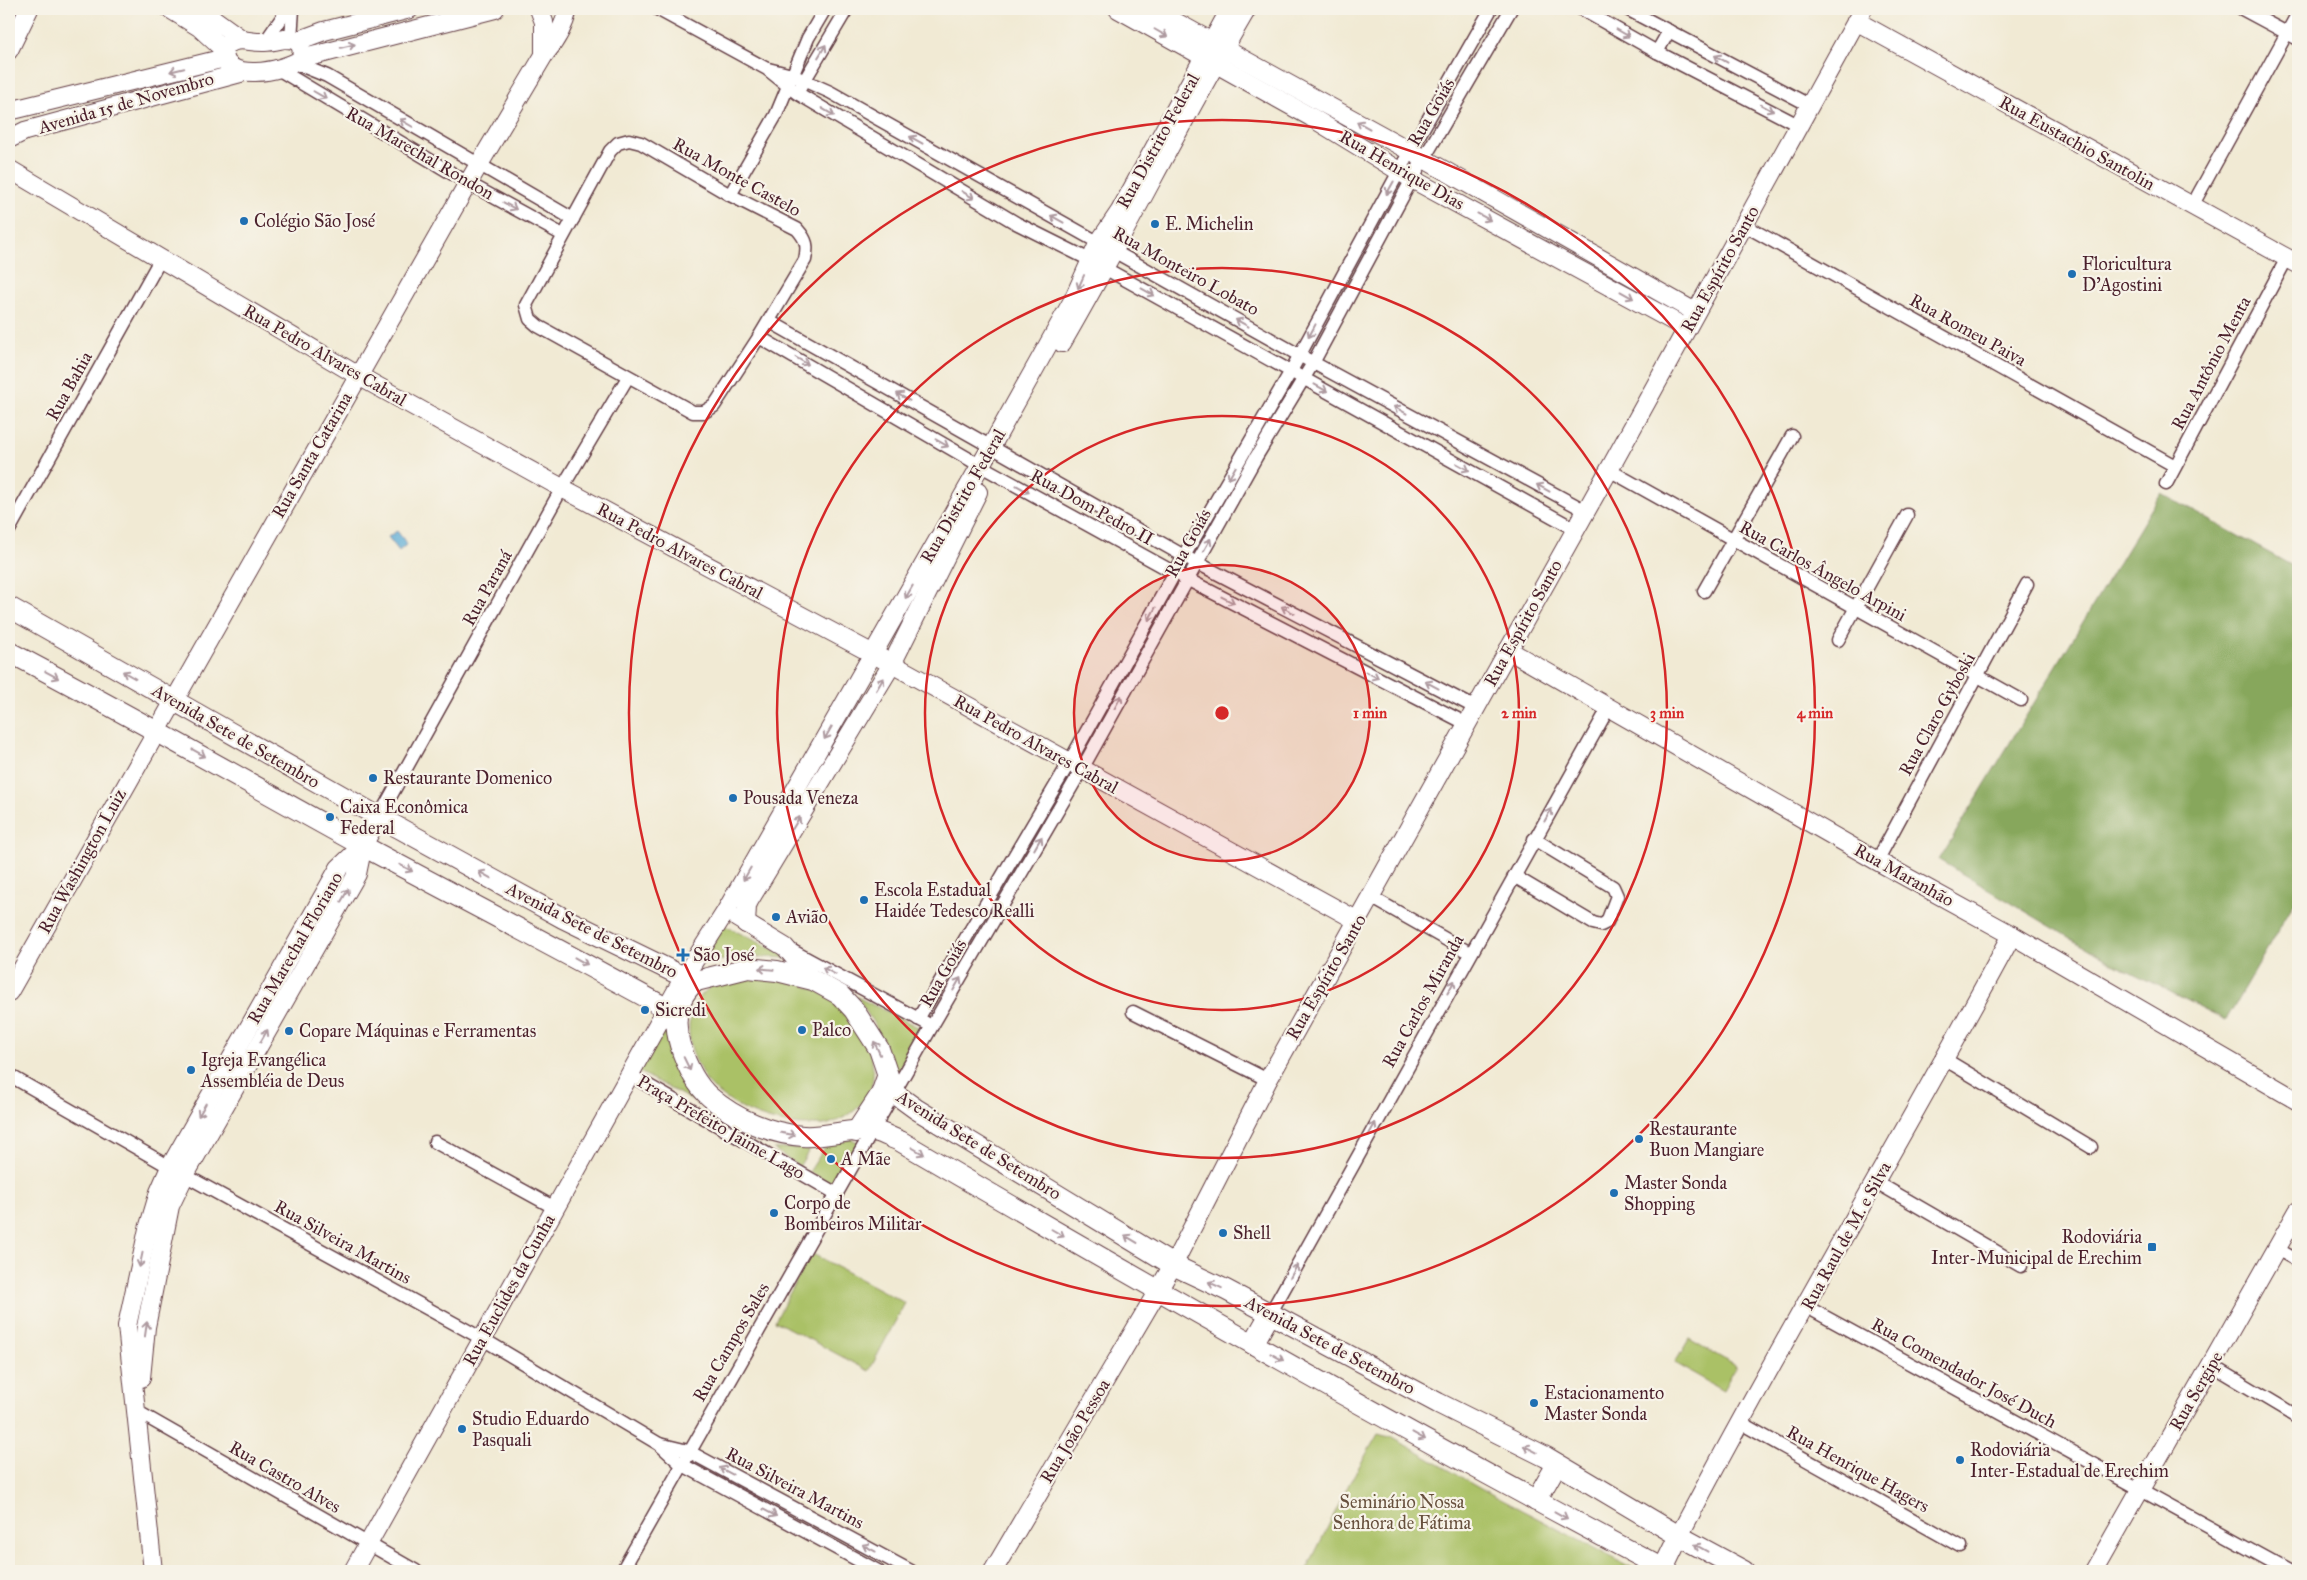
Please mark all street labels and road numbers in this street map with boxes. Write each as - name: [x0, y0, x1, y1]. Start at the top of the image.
- street label: Avenida 15 de Novembro: [35, 67, 216, 139]
- street label: Rua Distrito Federal: [1112, 69, 1204, 213]
- street label: Rua Goiás: [1403, 74, 1459, 150]
- street label: Rua Eustachio Santolin: [1995, 91, 2159, 195]
- street label: Rua Marechal Rondon: [342, 102, 498, 204]
- street label: Rua Henrique Dias: [1335, 125, 1468, 216]
- street label: Rua Monte Castelo: [669, 133, 805, 221]
- street label: Rua Espírito Santo: [1676, 202, 1764, 336]
- street label: Rua Monteiro Lobato: [1109, 222, 1263, 320]
- street label: Rua Romeu Paiva: [1906, 289, 2030, 371]
- street label: Rua Antônio Menta: [2167, 292, 2256, 434]
- street label: Rua Pedro Alvares Cabral: [239, 299, 411, 411]
- street label: Rua Bahia: [41, 347, 97, 424]
- street label: Rua Santa Catarina: [267, 388, 357, 522]
- street label: Rua Distrito Federal: [916, 425, 1010, 567]
- street label: Rua Dom Pedro II: [1027, 464, 1158, 550]
- street label: Rua Pedro Alvares Cabral: [593, 498, 767, 604]
- street label: Rua Goiás: [1160, 505, 1216, 581]
- street label: Rua Carlos Ângelo Arpini: [1735, 515, 1911, 627]
- street label: Rua Paraná: [457, 546, 517, 630]
- street label: Rua Espírito Santo: [1479, 556, 1567, 690]
- street label: Rua Claro Gyboski: [1894, 649, 1980, 779]
- street label: Avenida Sete de Setembro: [147, 679, 324, 793]
- street label: Rua Pedro Alvares Cabral: [950, 690, 1122, 799]
- street label: Rua Washington Luiz: [33, 785, 132, 938]
- street label: Rua Maranhão: [1850, 839, 1958, 911]
- street label: Rua Marechal Floriano: [243, 868, 347, 1028]
- street label: Avenida Sete de Setembro: [502, 877, 682, 983]
- street label: Rua Espírito Santo: [1281, 910, 1371, 1044]
- street label: Rua Carlos Miranda: [1377, 930, 1469, 1071]
- street label: Rua Goiás: [915, 935, 971, 1011]
- street label: Praça Prefeito Jaime Lago: [633, 1070, 809, 1185]
- street label: Avenida Sete de Setembro: [892, 1085, 1065, 1205]
- street label: Rua Raul de M. e Silva: [1796, 1158, 1896, 1314]
- street label: Rua Silveira Martins: [271, 1195, 415, 1289]
- street label: Rua Euclides da Cunha: [458, 1210, 560, 1370]
- street label: Rua Campos Sales: [688, 1278, 774, 1406]
- street label: Avenida Sete de Setembro: [1240, 1290, 1419, 1399]
- street label: Rua Comendador José Duch: [1867, 1313, 2060, 1434]
- street label: Rua Sergipe: [2164, 1347, 2228, 1435]
- street label: Rua João Pessoa: [1035, 1375, 1116, 1488]
- street label: Rua Henrique Hagers: [1782, 1421, 1933, 1518]
- street label: Rua Castro Alves: [225, 1436, 345, 1518]
- street label: Rua Silveira Martins: [722, 1442, 868, 1534]

